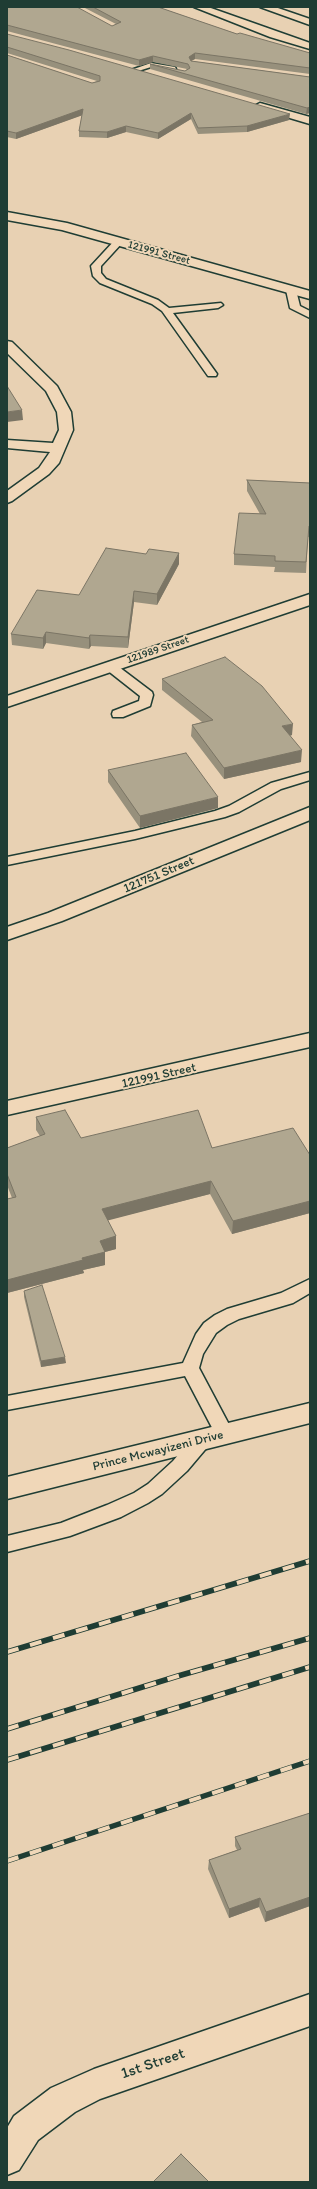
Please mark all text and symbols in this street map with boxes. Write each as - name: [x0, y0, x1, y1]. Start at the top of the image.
- street label: 121991 Street: [126, 238, 192, 268]
- street label: 121989 Street: [125, 633, 191, 667]
- street label: 121751 Street: [121, 853, 197, 897]
- street label: 121991 Street: [120, 1060, 198, 1092]
- street label: Prince Mcwayizeni Drive: [91, 1427, 225, 1475]
- street label: 1st Street: [118, 2044, 188, 2084]

